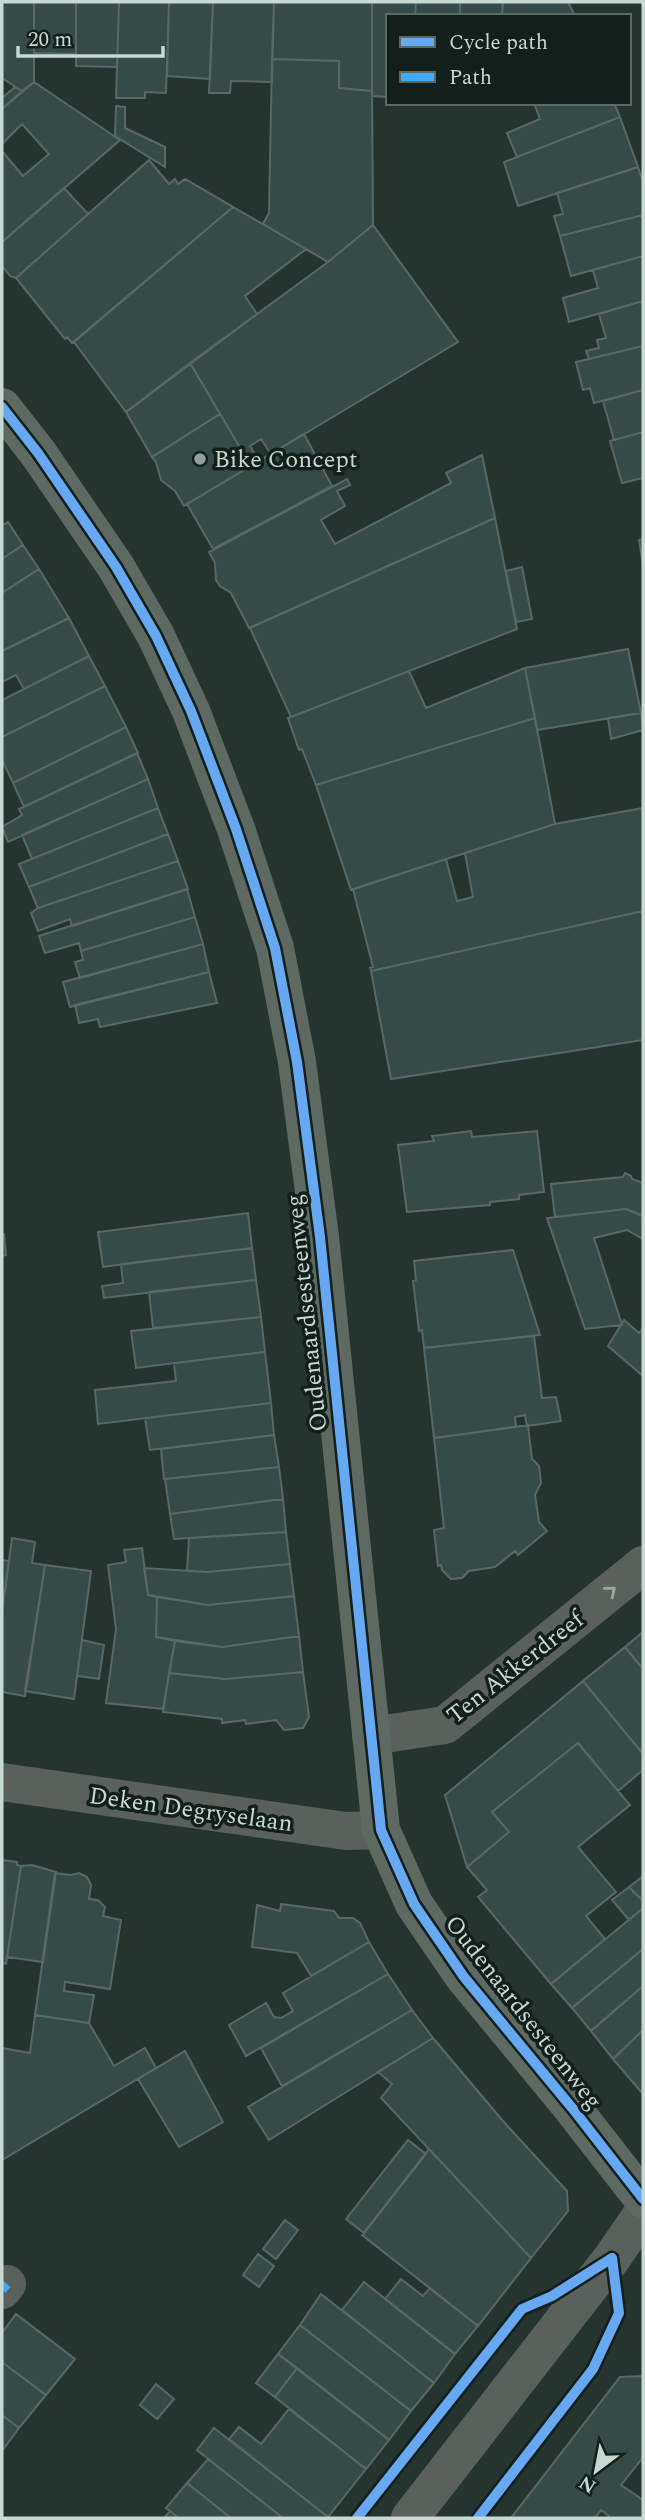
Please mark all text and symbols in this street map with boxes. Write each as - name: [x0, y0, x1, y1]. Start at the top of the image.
- scale bar: [18, 14, 163, 58]
- legend: [386, 14, 631, 105]
- text: 20 m: [28, 24, 72, 56]
- text: Cycle path: [449, 27, 548, 59]
- text: Path: [449, 62, 492, 94]
- place label: Bike Concept: [214, 442, 357, 478]
- marker: Bike Concept: [192, 451, 208, 467]
- street label: Oudenaardsesteenweg: [277, 1192, 337, 1433]
- one-way arrow: [603, 1587, 616, 1599]
- street label: Ten Akkerdreef: [439, 1601, 593, 1733]
- street label: Deken Degryselaan: [87, 1778, 295, 1842]
- street label: Oudenaardsesteenweg: [436, 1908, 611, 2118]
- north arrow: [561, 2436, 631, 2506]
- text: N: [574, 2468, 602, 2501]

